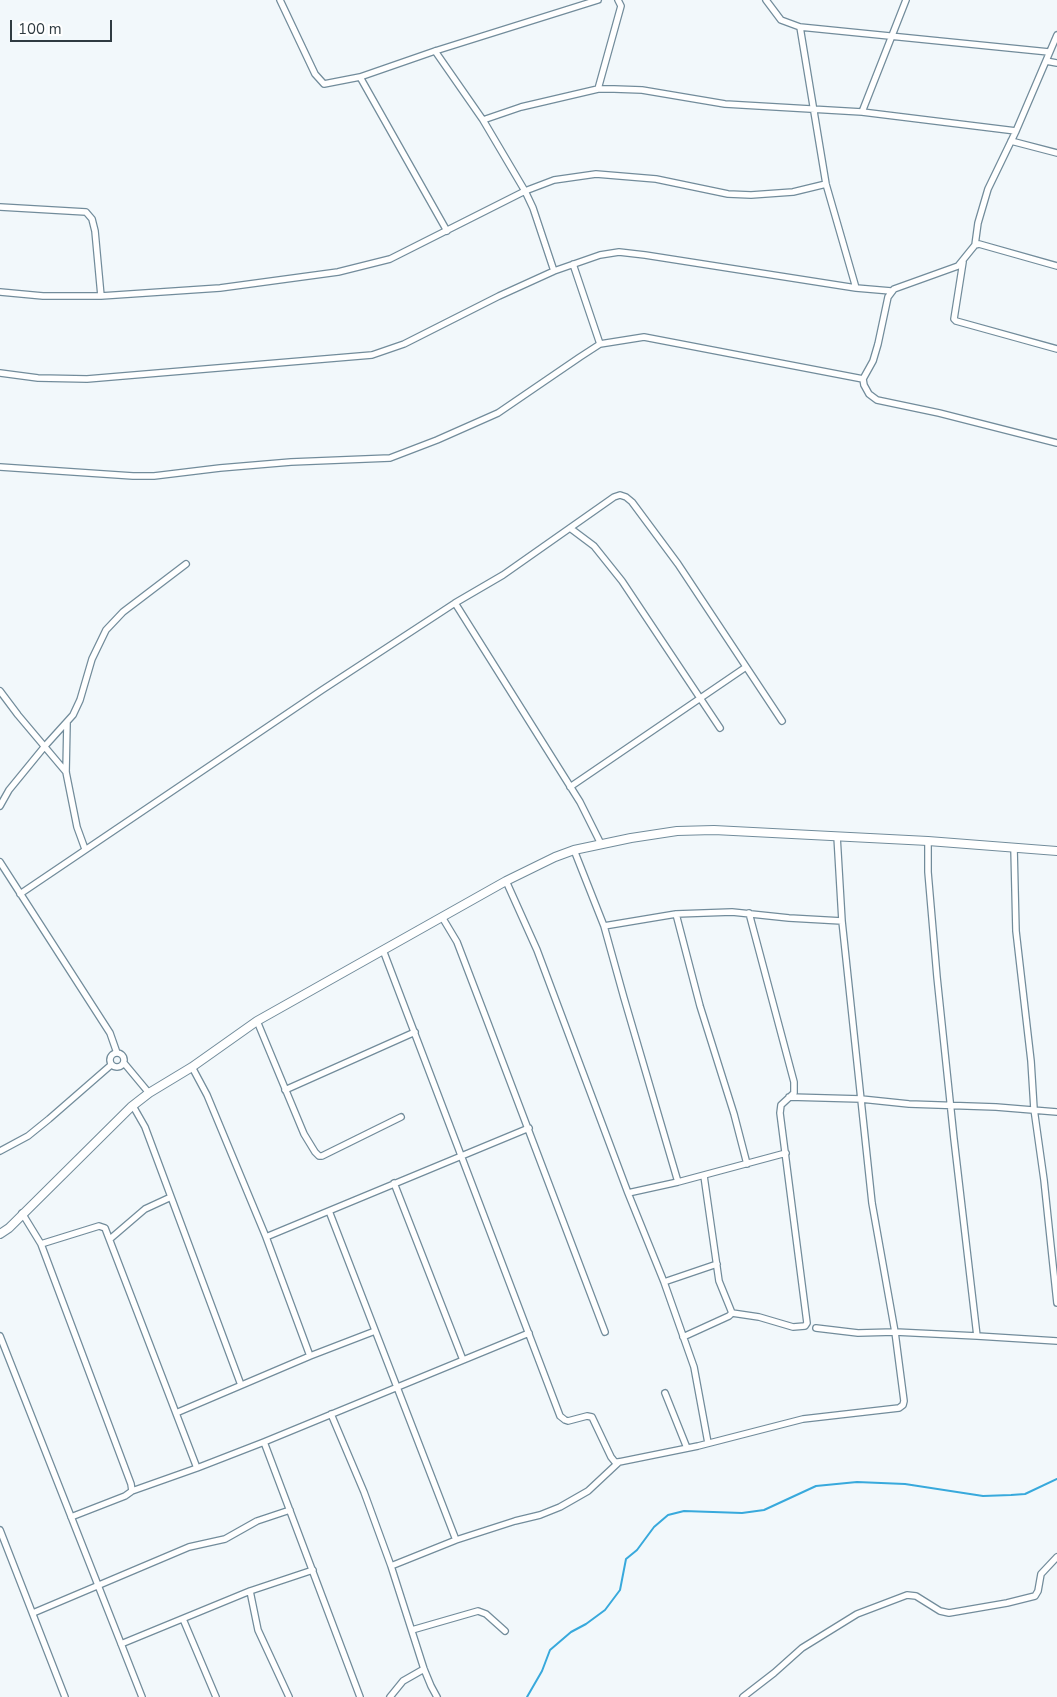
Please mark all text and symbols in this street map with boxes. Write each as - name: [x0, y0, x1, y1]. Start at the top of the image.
- scale bar: [12, 10, 115, 42]
- text: 100 m: [18, 19, 62, 39]

